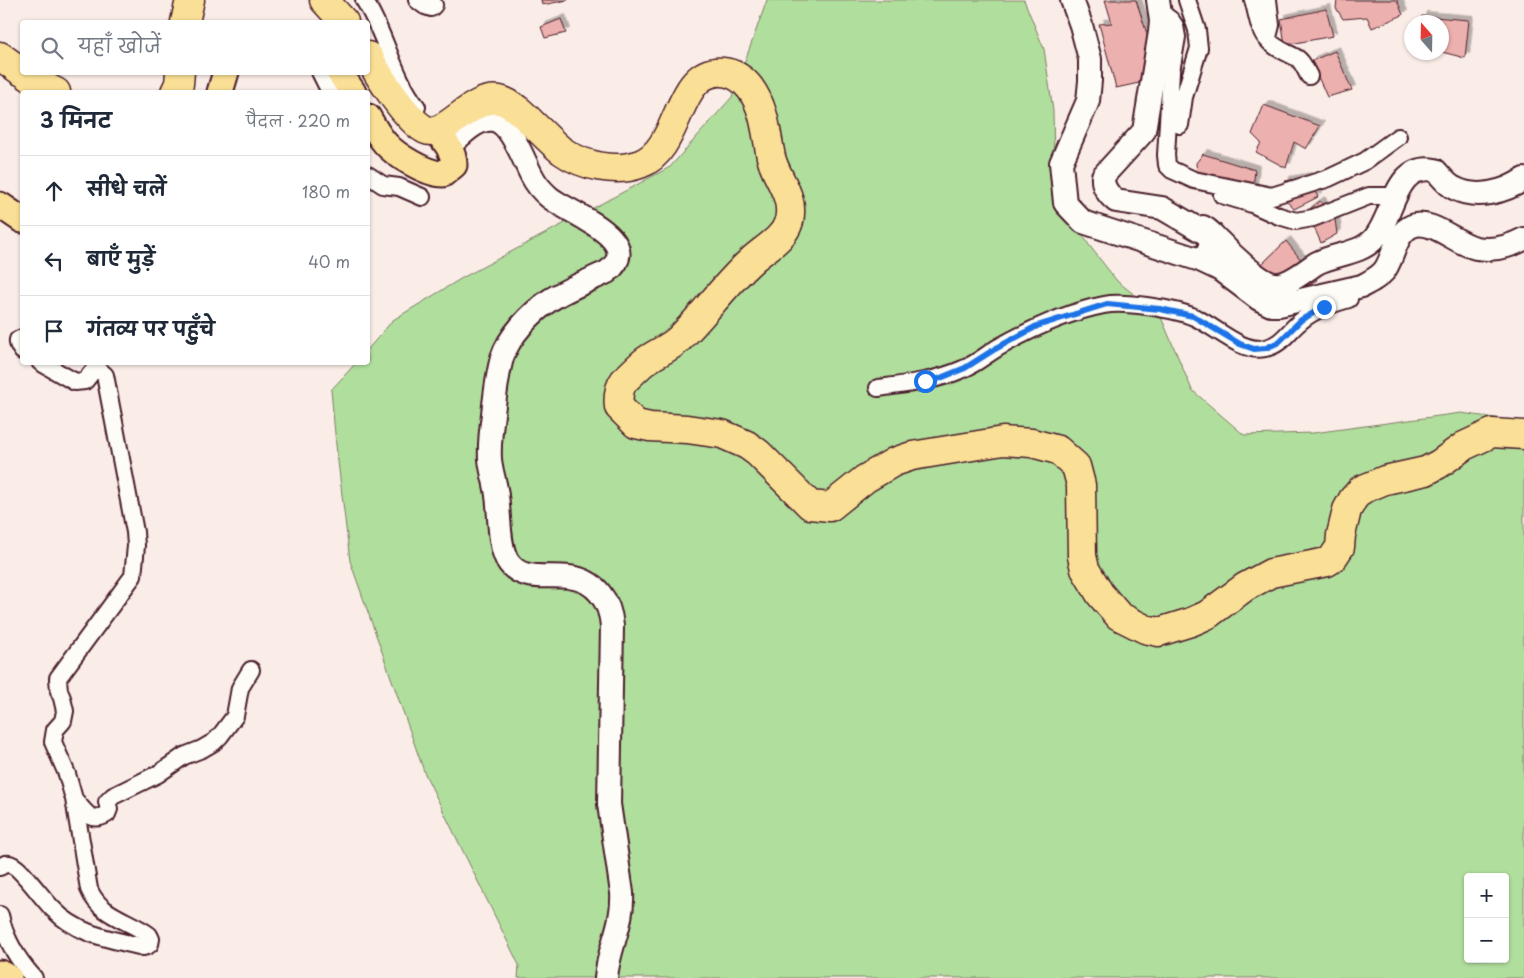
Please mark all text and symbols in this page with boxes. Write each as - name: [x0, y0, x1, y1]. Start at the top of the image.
- north arrow: [1404, 15, 1449, 60]
- search box: [20, 20, 370, 75]
- text: यहाँ खोजें: [78, 31, 161, 59]
- icon: search: [38, 34, 66, 62]
- text: 3 मिनट: [40, 103, 111, 135]
- text: पैदल · 220 m: [246, 108, 350, 132]
- text: सीधे चलें: [87, 174, 166, 202]
- icon: ahead: [40, 177, 68, 205]
- text: 180 m: [302, 179, 350, 203]
- text: बाएँ मुड़ें: [87, 244, 155, 272]
- icon: left: [40, 247, 68, 275]
- text: 40 m: [308, 249, 350, 273]
- route end: [1313, 296, 1336, 319]
- text: गंतव्य पर पहुँचे: [87, 314, 215, 342]
- icon: arrive: [40, 317, 68, 345]
- route start: [914, 370, 937, 393]
- map controls: [1464, 873, 1509, 963]
- button: +: [1464, 873, 1509, 918]
- button: −: [1464, 918, 1509, 963]

